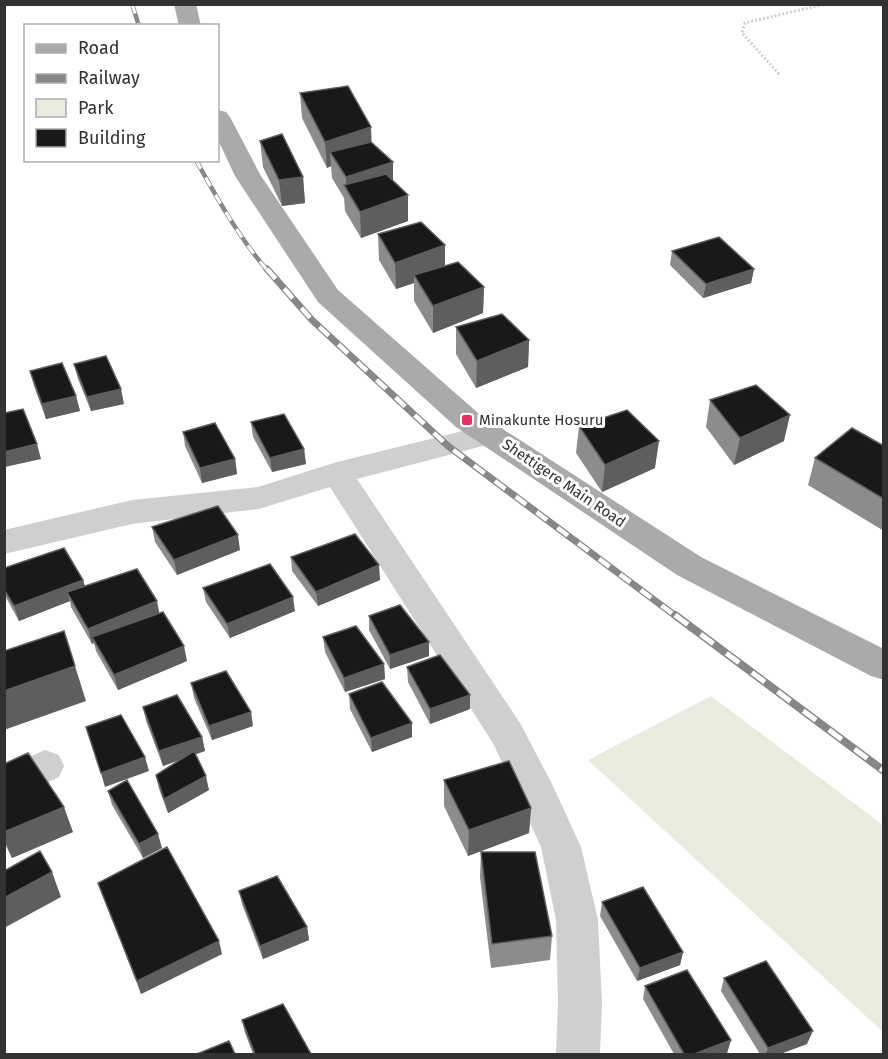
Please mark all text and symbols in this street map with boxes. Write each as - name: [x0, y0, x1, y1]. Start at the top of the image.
- legend: [24, 24, 219, 162]
- text: Road: [78, 37, 120, 59]
- text: Railway: [78, 67, 140, 89]
- text: Park: [78, 97, 114, 119]
- text: Building: [78, 127, 146, 149]
- place label: Minakunte Hosuru: [479, 411, 604, 429]
- marker: Minakunte Hosuru: [460, 413, 474, 427]
- street label: Shettigere Main Road: [499, 435, 629, 531]

